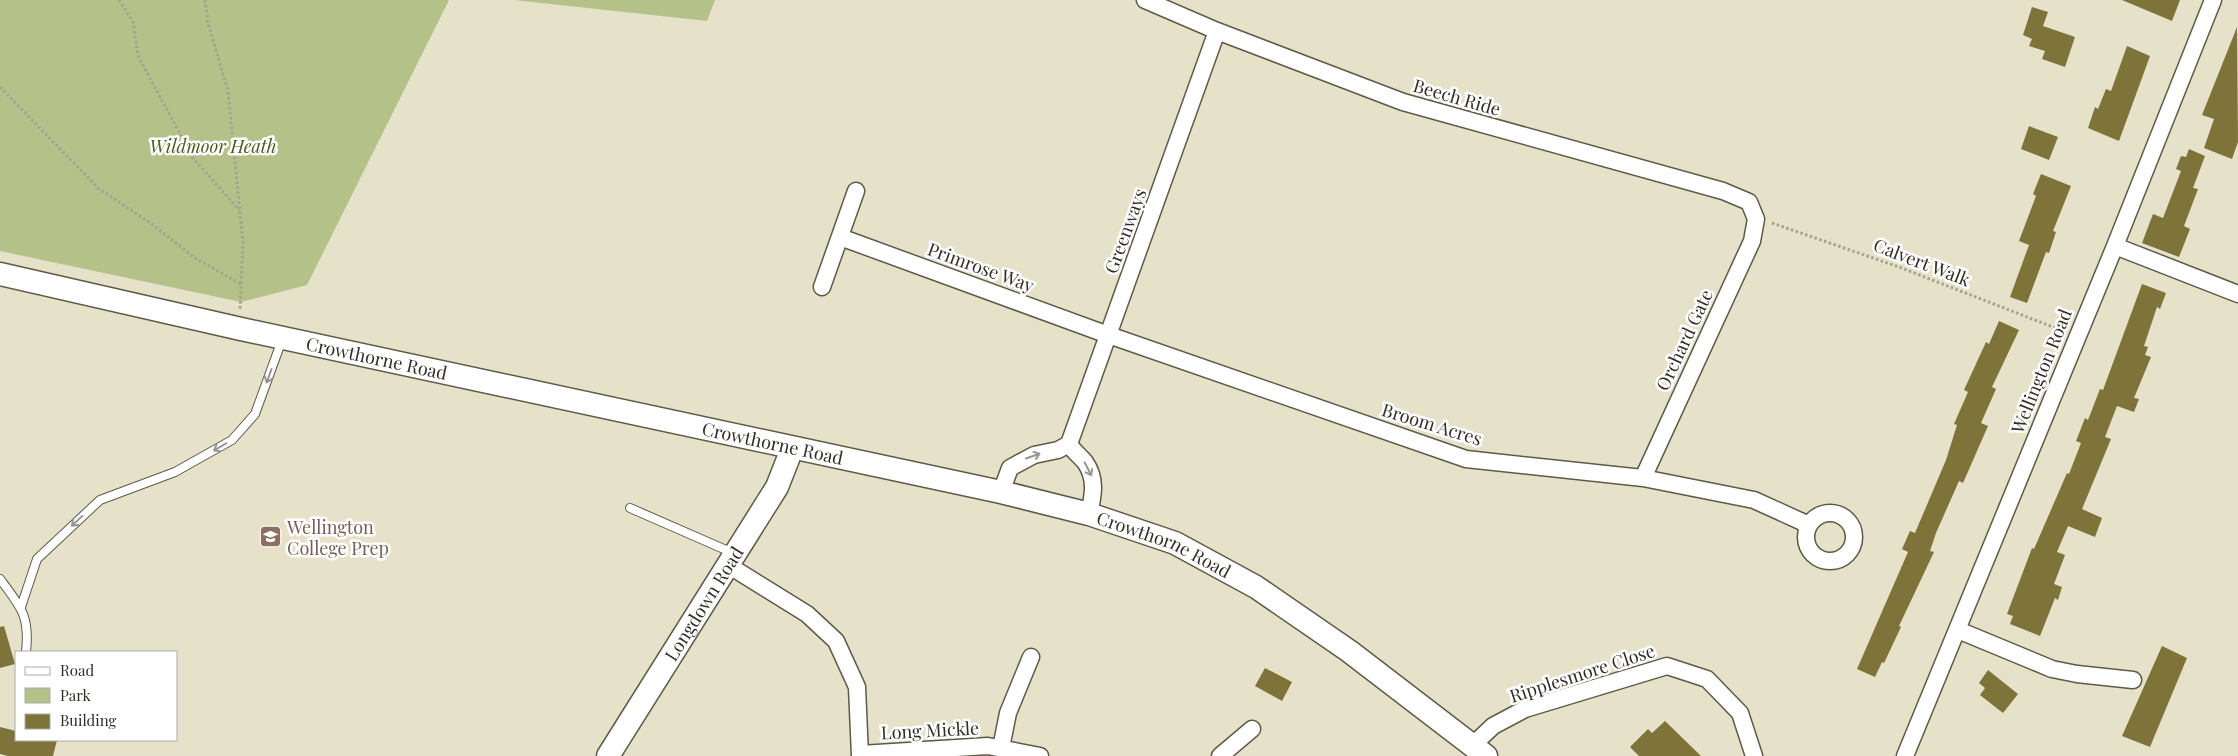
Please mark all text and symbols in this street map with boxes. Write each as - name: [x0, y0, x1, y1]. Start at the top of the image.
- street label: Beech Ride: [1411, 73, 1503, 121]
- park label: Wildmoor Heath: [149, 134, 277, 158]
- street label: Greenways: [1099, 185, 1151, 277]
- street label: Calvert Walk: [1870, 233, 1974, 291]
- street label: Primrose Way: [924, 237, 1038, 297]
- street label: Orchard Gate: [1650, 286, 1718, 394]
- street label: Wellington Road: [2005, 305, 2077, 438]
- street label: Crowthorne Road: [304, 331, 450, 385]
- one-way arrow: [264, 368, 273, 383]
- street label: Broom Acres: [1379, 397, 1485, 451]
- street label: Crowthorne Road: [700, 416, 846, 470]
- one-way arrow: [212, 442, 227, 452]
- one-way arrow: [1025, 451, 1040, 460]
- one-way arrow: [1084, 461, 1093, 476]
- street label: Crowthorne Road: [1094, 505, 1236, 583]
- one-way arrow: [71, 515, 84, 527]
- place label: Wellington College Prep: [286, 515, 389, 560]
- school or university icon: Wellington College Prep: [259, 525, 283, 549]
- street label: Longdown Road: [659, 541, 749, 665]
- street label: Ripplesmore Close: [1506, 638, 1658, 708]
- legend: [15, 651, 178, 741]
- text: Road: [60, 660, 94, 680]
- text: Park: [60, 685, 92, 705]
- text: Building: [60, 710, 117, 730]
- street label: Long Mickle: [880, 715, 980, 745]

